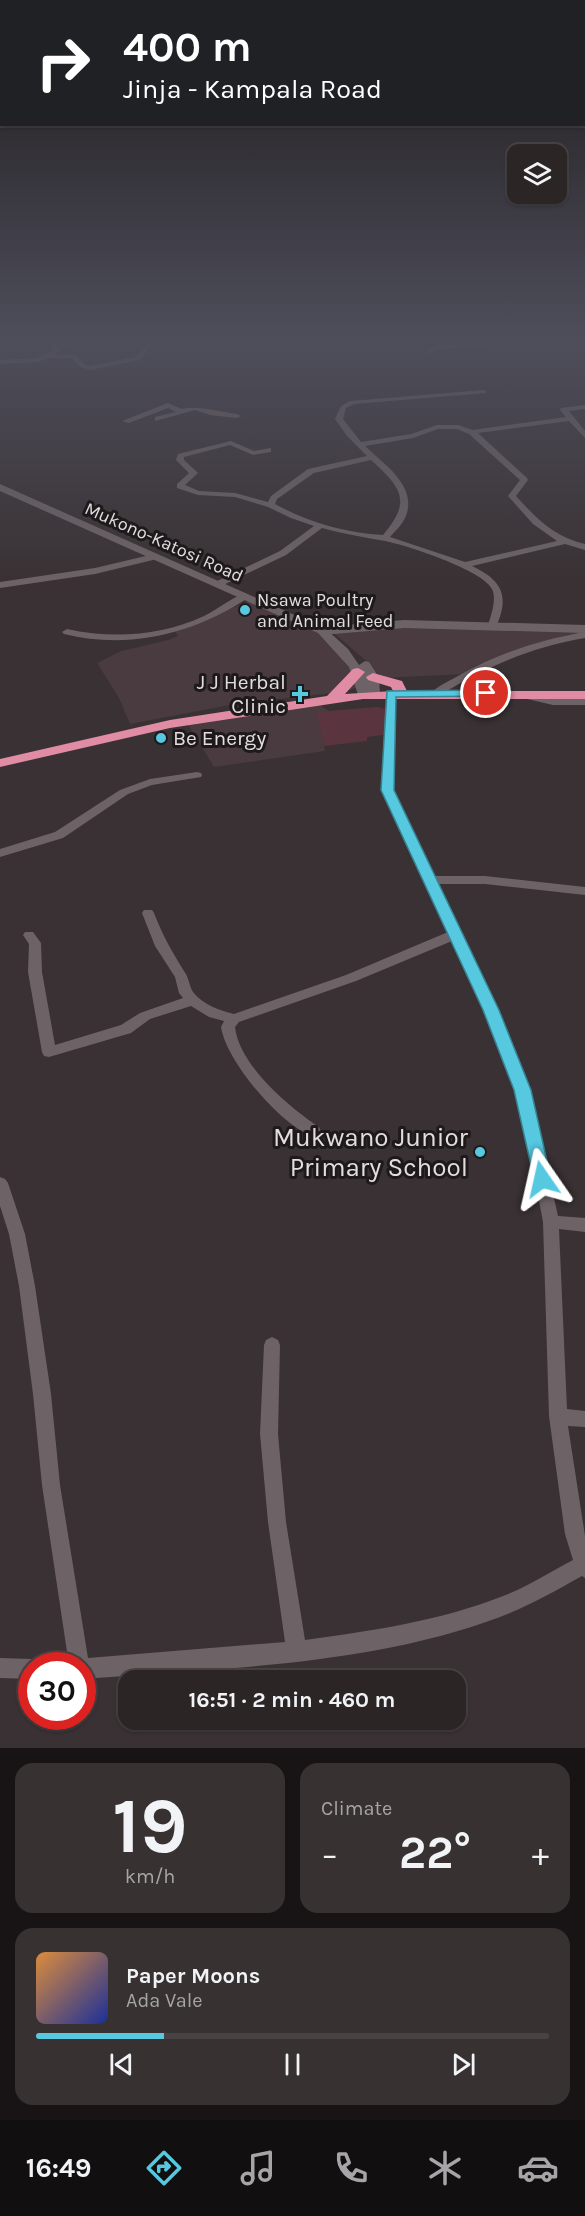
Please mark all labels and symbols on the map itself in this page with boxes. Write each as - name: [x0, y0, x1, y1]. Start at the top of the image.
- street label: Mukono-Katosi Road: [81, 497, 247, 587]
- place label: Nsawa Poultry and Animal Feed: [257, 589, 393, 632]
- marker: Nsawa Poultry and Animal Feed: [238, 603, 252, 617]
- pin: [460, 667, 511, 718]
- place label: J J Herbal Clinic: [197, 670, 286, 718]
- marker: J J Herbal Clinic: [291, 685, 309, 703]
- place label: Be Energy: [173, 726, 267, 750]
- marker: Be Energy: [154, 731, 168, 745]
- place label: Mukwano Junior Primary School: [273, 1122, 469, 1183]
- marker: Mukwano Junior Primary School: [473, 1145, 487, 1159]
- position arrow: [510, 1147, 574, 1211]
- speed limit sign: 30: [18, 1652, 96, 1730]

